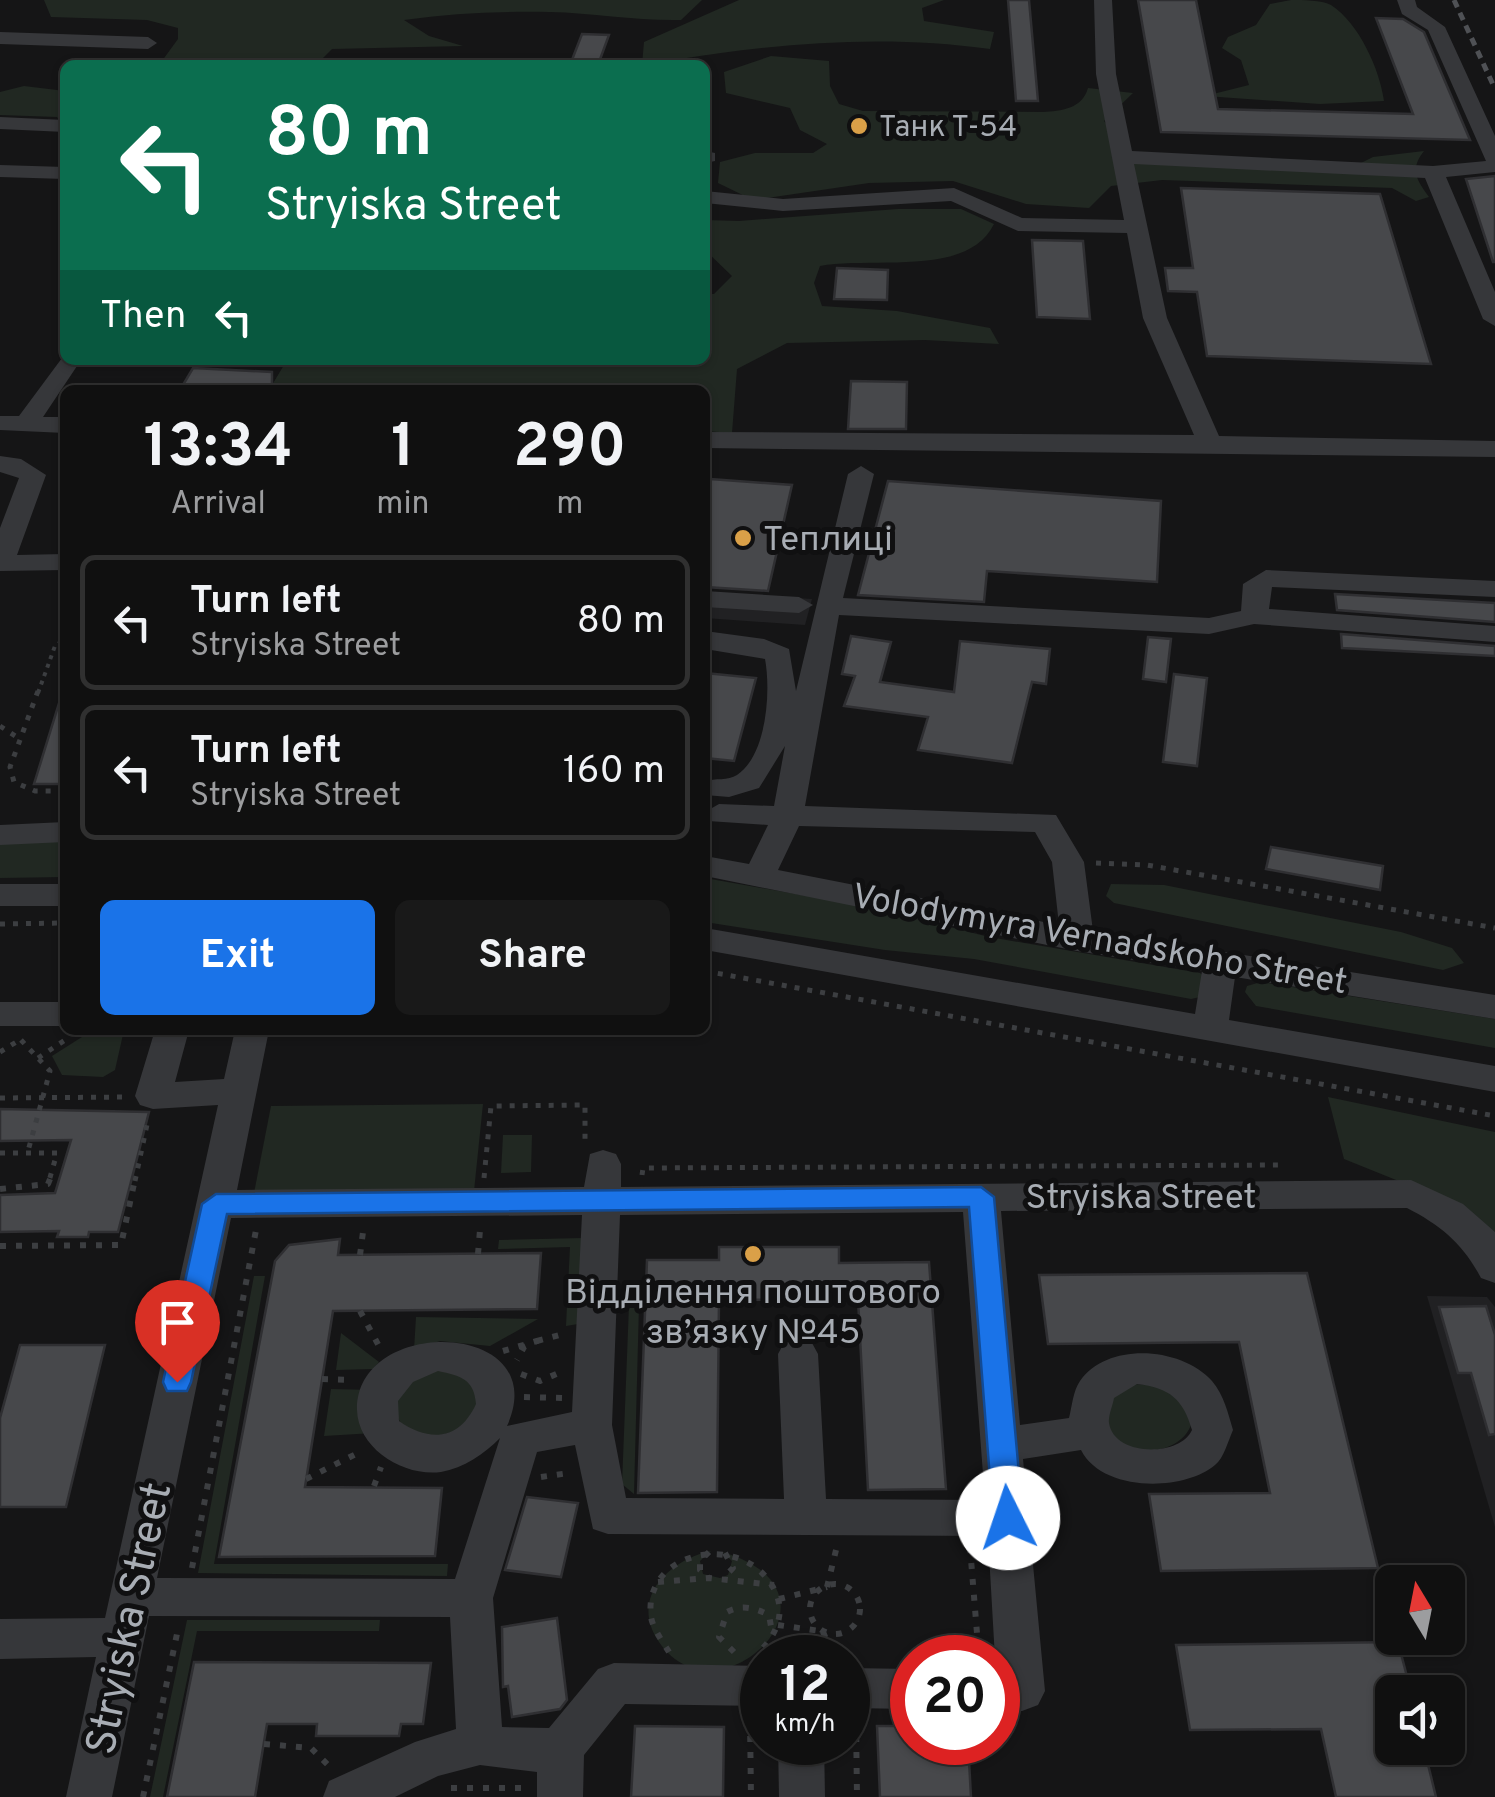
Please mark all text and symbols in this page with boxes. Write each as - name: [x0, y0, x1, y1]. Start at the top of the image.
- text: 80 m: [265, 92, 433, 181]
- icon: left: [100, 100, 230, 230]
- place label: Танк Т-54: [879, 110, 1017, 147]
- marker: Танк Т-54: [848, 115, 870, 137]
- text: Stryiska Street: [265, 179, 562, 236]
- icon: left: [206, 290, 261, 345]
- text: Then: [100, 293, 186, 342]
- text: 13:34: [144, 412, 293, 488]
- text: 1: [391, 412, 415, 488]
- text: 290: [513, 412, 626, 488]
- text: Arrival: [170, 485, 266, 525]
- text: min: [376, 485, 430, 525]
- text: m: [556, 485, 583, 525]
- place label: Теплиці: [763, 519, 893, 563]
- marker: Теплиці: [732, 527, 754, 549]
- text: Turn left: [190, 578, 342, 627]
- icon: left: [105, 595, 160, 650]
- text: 80 m: [577, 598, 665, 647]
- text: Stryiska Street: [190, 627, 401, 667]
- text: Turn left: [190, 728, 342, 777]
- icon: left: [105, 745, 160, 800]
- text: 160 m: [563, 748, 665, 797]
- text: Stryiska Street: [190, 777, 401, 817]
- street label: Volodymyra Vernadskoho Street: [849, 876, 1350, 1006]
- button: Exit: [100, 900, 375, 1015]
- button: Share: [395, 900, 670, 1015]
- street label: Stryiska Street: [1026, 1177, 1256, 1221]
- marker: Відділення поштового зв’язку №45: [742, 1243, 764, 1265]
- place label: Відділення поштового зв’язку №45: [565, 1272, 941, 1356]
- pin: [135, 1280, 220, 1383]
- icon: arrive: [150, 1295, 205, 1350]
- position arrow: [956, 1466, 1060, 1570]
- street label: Stryiska Street: [77, 1478, 186, 1760]
- north arrow: [1375, 1565, 1465, 1655]
- map controls: [1375, 1565, 1465, 1765]
- speed limit sign: 20: [890, 1635, 1020, 1765]
- text: 12: [780, 1656, 830, 1719]
- button: sound: [1375, 1675, 1465, 1765]
- text: km/h: [775, 1709, 835, 1741]

